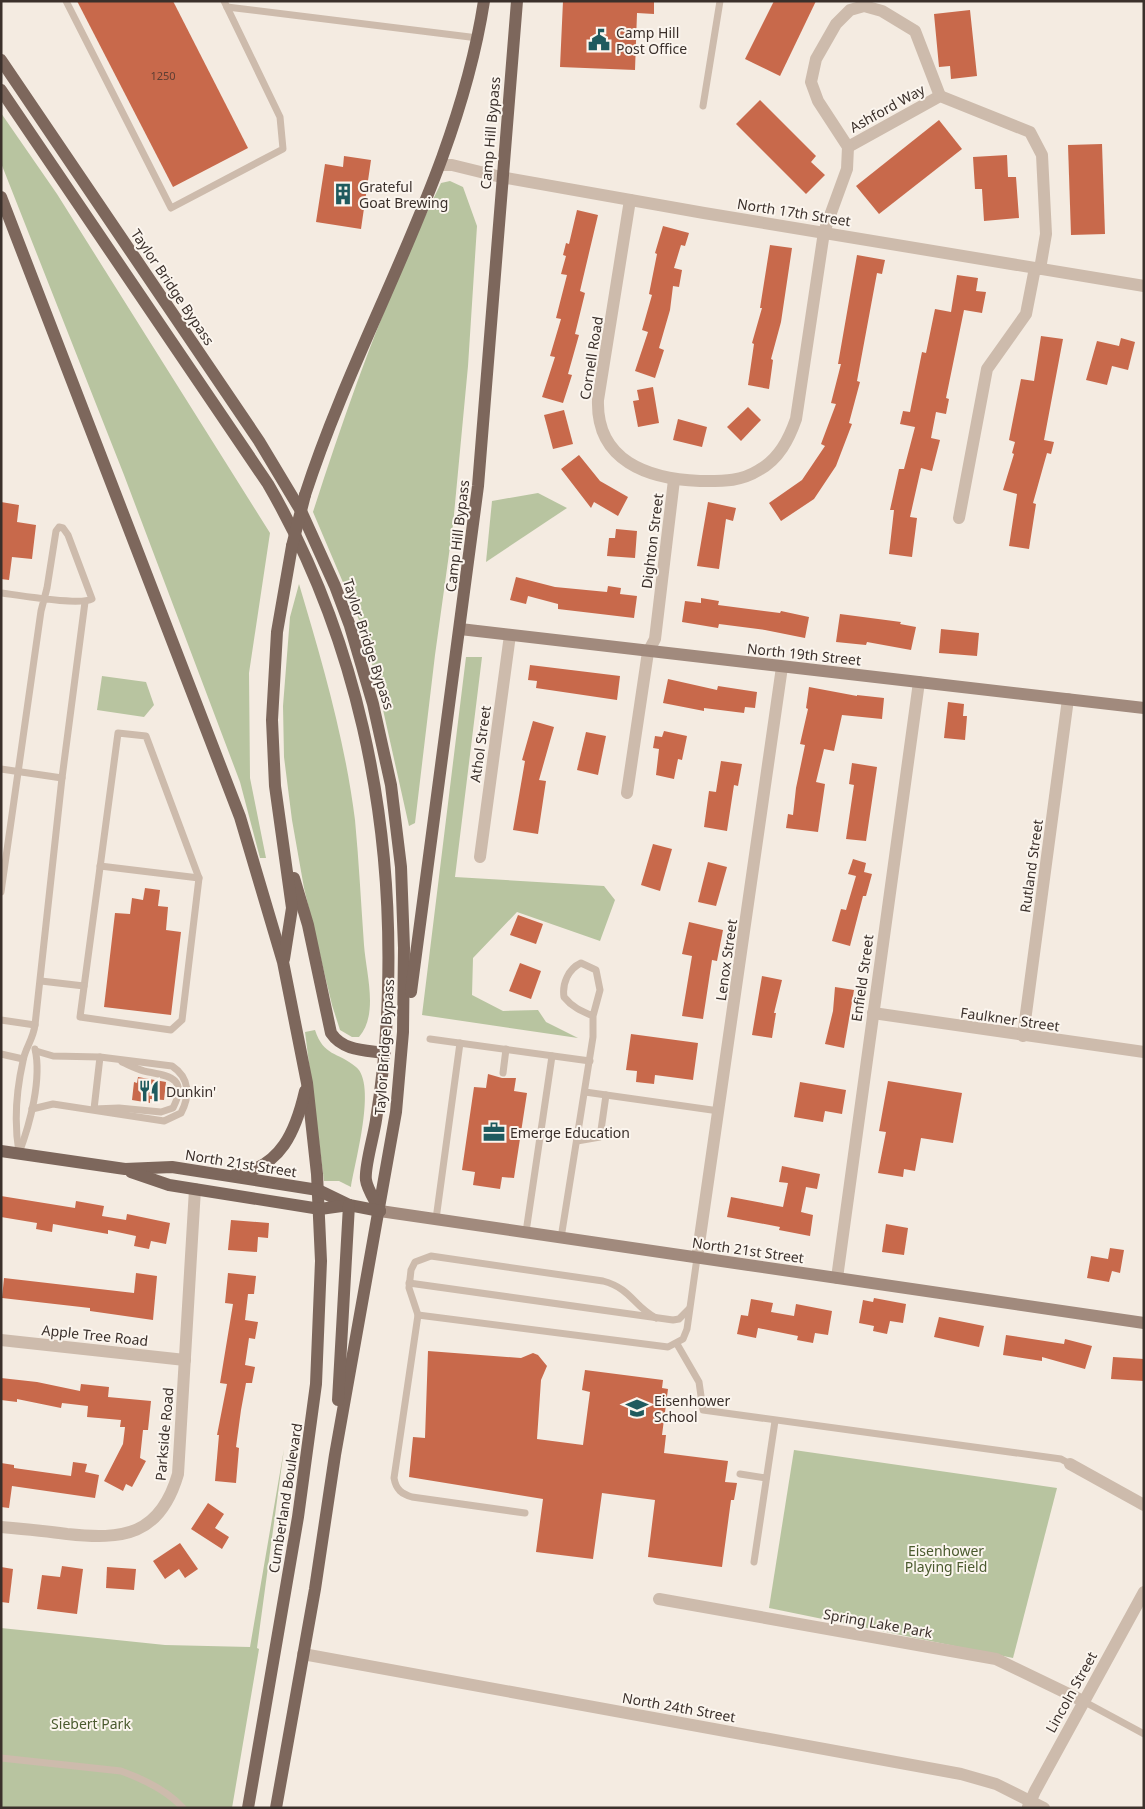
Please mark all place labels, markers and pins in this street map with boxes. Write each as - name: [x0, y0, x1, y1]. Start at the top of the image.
- place label: Camp Hill Post Office: [616, 23, 687, 58]
- public building icon: Camp Hill Post Office: [586, 27, 612, 53]
- place label: Grateful Goat Brewing: [359, 177, 448, 212]
- building icon: Grateful Goat Brewing: [330, 181, 356, 207]
- restaurant icon: Dunkin': [136, 1078, 162, 1104]
- place label: Dunkin': [166, 1082, 216, 1101]
- office icon: Emerge Education: [481, 1119, 507, 1145]
- place label: Emerge Education: [510, 1123, 630, 1142]
- place label: Eisenhower School: [654, 1391, 730, 1426]
- school or university icon: Eisenhower School: [624, 1395, 650, 1421]

